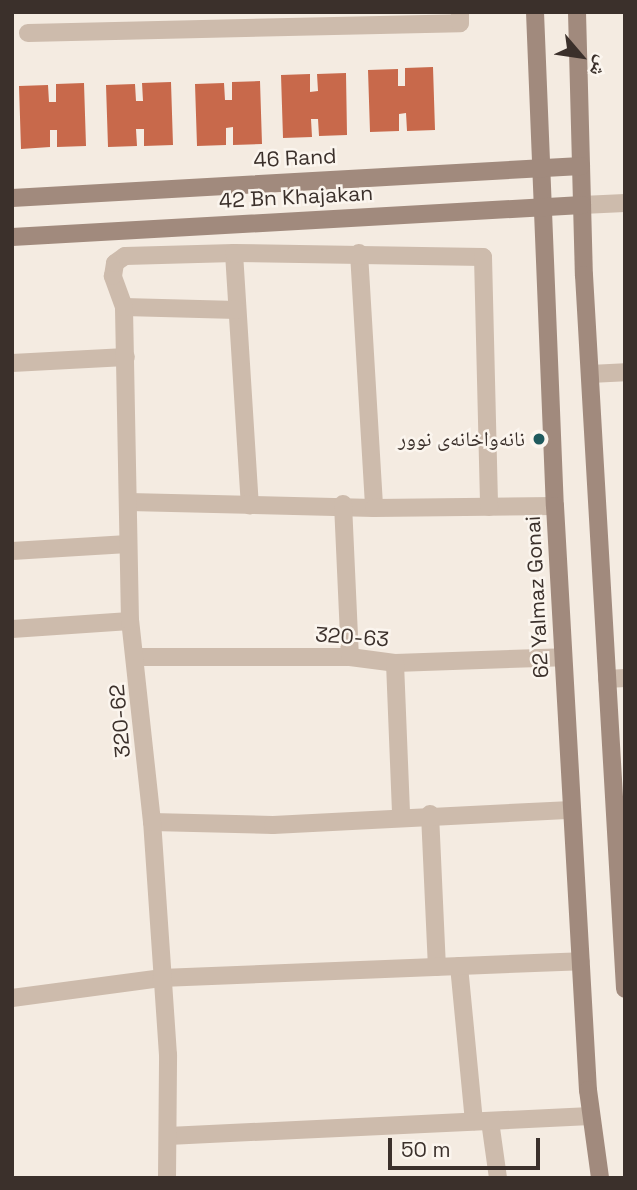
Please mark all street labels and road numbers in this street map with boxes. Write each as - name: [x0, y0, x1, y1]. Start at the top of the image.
- street label: 46 Rand: [253, 143, 337, 173]
- street label: 42 Bn Khajakan: [218, 180, 374, 214]
- street label: 62 Yalmaz Gonai: [520, 515, 554, 679]
- street label: 320-63: [314, 622, 390, 652]
- street label: 320-62: [104, 683, 136, 759]

